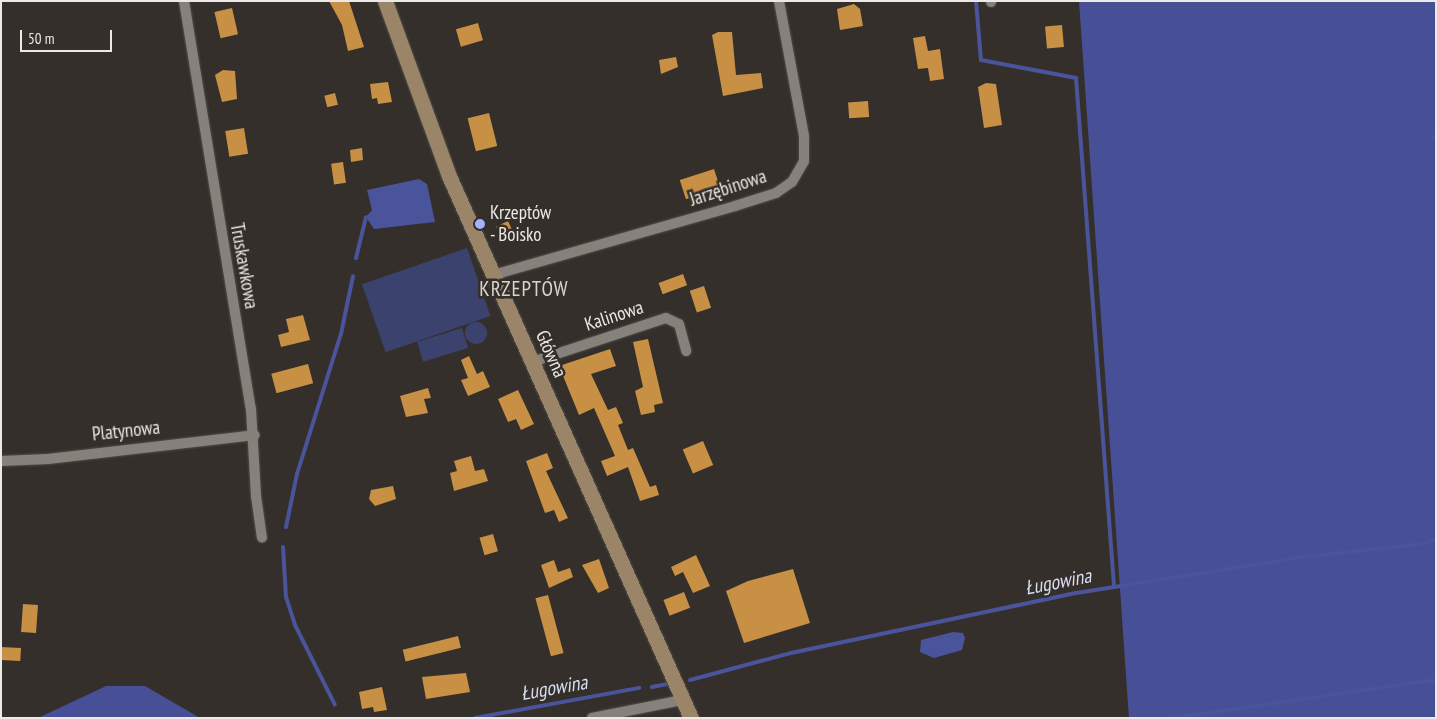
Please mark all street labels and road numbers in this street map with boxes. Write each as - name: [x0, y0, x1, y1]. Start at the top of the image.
- street label: Jarzębinowa: [687, 165, 769, 211]
- street label: Truskawkowa: [225, 221, 263, 311]
- street label: Kalinowa: [582, 296, 646, 336]
- street label: Główna: [531, 327, 571, 381]
- street label: Platynowa: [91, 416, 161, 446]

